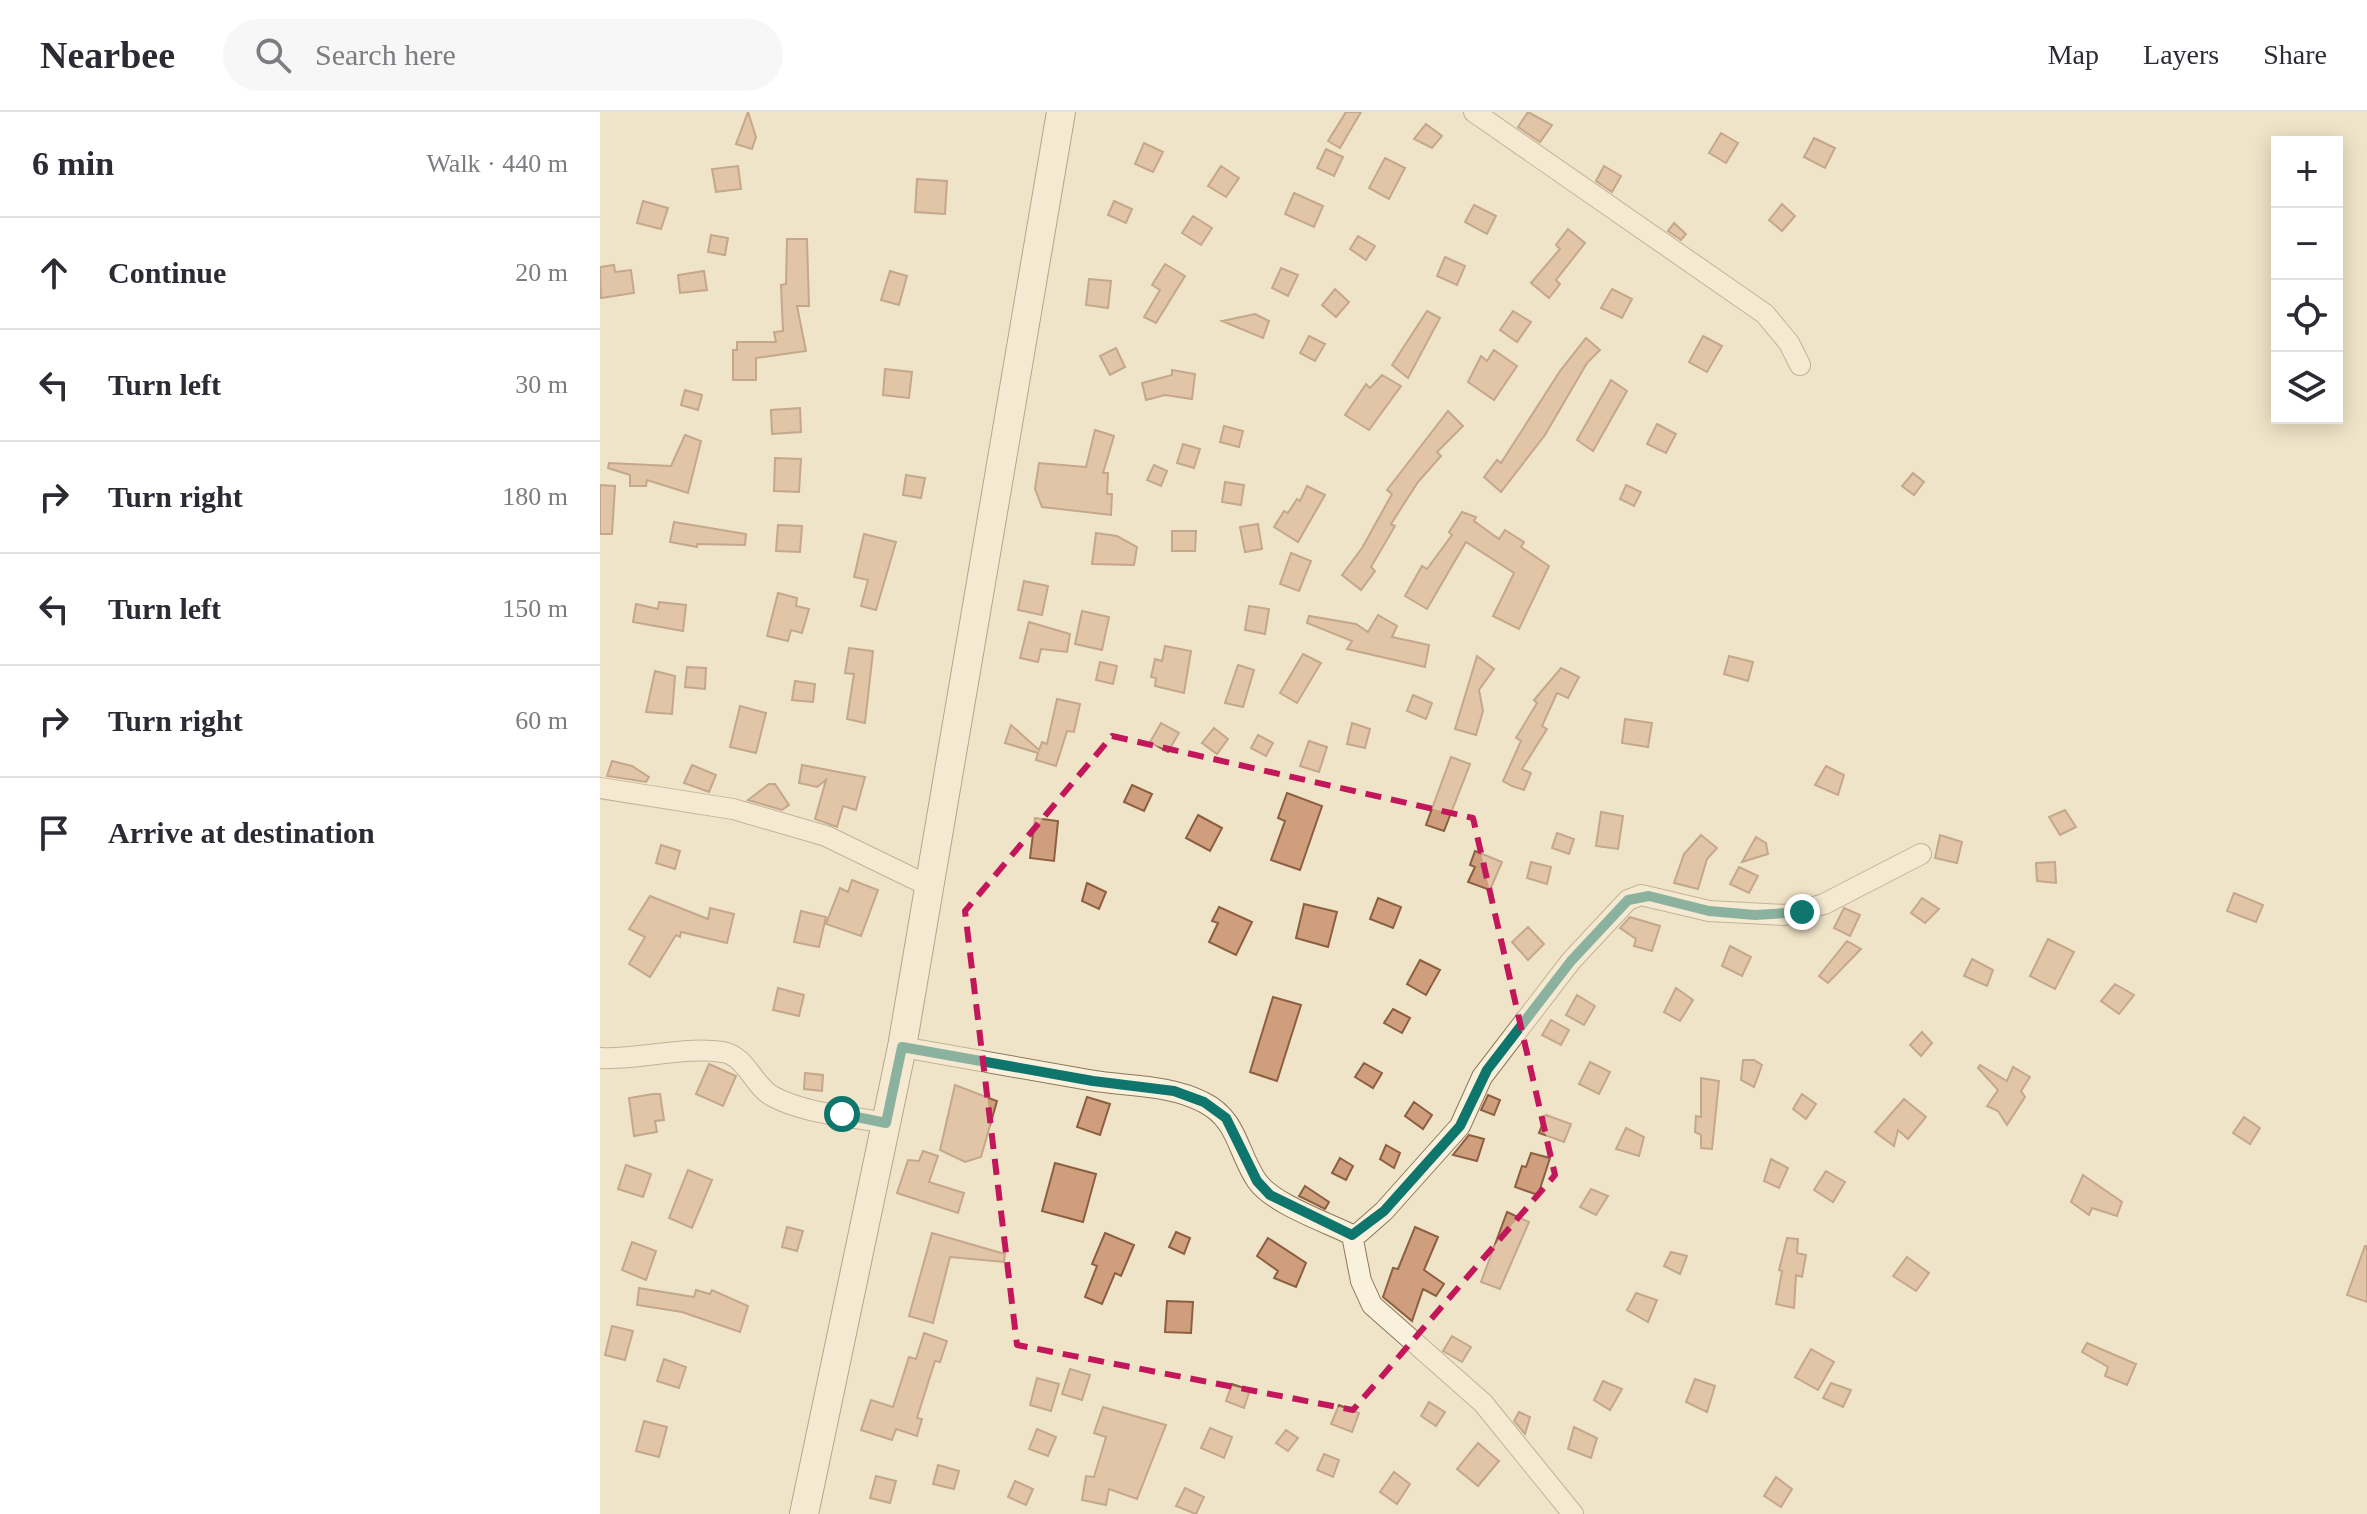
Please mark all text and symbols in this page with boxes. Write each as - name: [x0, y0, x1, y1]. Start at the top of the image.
- search box: [223, 19, 783, 91]
- icon: search: [251, 33, 295, 77]
- text: Nearbee: [40, 34, 175, 76]
- text: Search here: [315, 38, 456, 71]
- text: Map: [2048, 39, 2099, 70]
- text: Layers: [2143, 39, 2219, 70]
- text: Share: [2263, 39, 2327, 70]
- map controls: [2271, 136, 2343, 424]
- button: +: [2271, 136, 2343, 208]
- text: 6 min: [32, 145, 114, 182]
- text: Walk · 440 m: [426, 149, 568, 178]
- button: −: [2271, 208, 2343, 280]
- icon: ahead: [32, 251, 76, 295]
- text: Continue: [108, 256, 226, 289]
- text: 20 m: [515, 258, 568, 287]
- button: locate: [2271, 280, 2343, 352]
- button: layers: [2271, 352, 2343, 424]
- icon: left: [32, 363, 76, 407]
- text: Turn left: [108, 368, 221, 401]
- text: 30 m: [515, 370, 568, 399]
- icon: right: [32, 475, 76, 519]
- text: Turn right: [108, 480, 243, 513]
- text: 180 m: [502, 482, 568, 511]
- icon: left: [32, 587, 76, 631]
- text: Turn left: [108, 592, 221, 625]
- text: 150 m: [502, 594, 568, 623]
- icon: right: [32, 699, 76, 743]
- text: Turn right: [108, 704, 243, 737]
- text: 60 m: [515, 706, 568, 735]
- icon: arrive: [32, 811, 76, 855]
- text: Arrive at destination: [108, 816, 375, 849]
- route end: [1784, 894, 1820, 930]
- route start: [824, 1096, 860, 1132]

